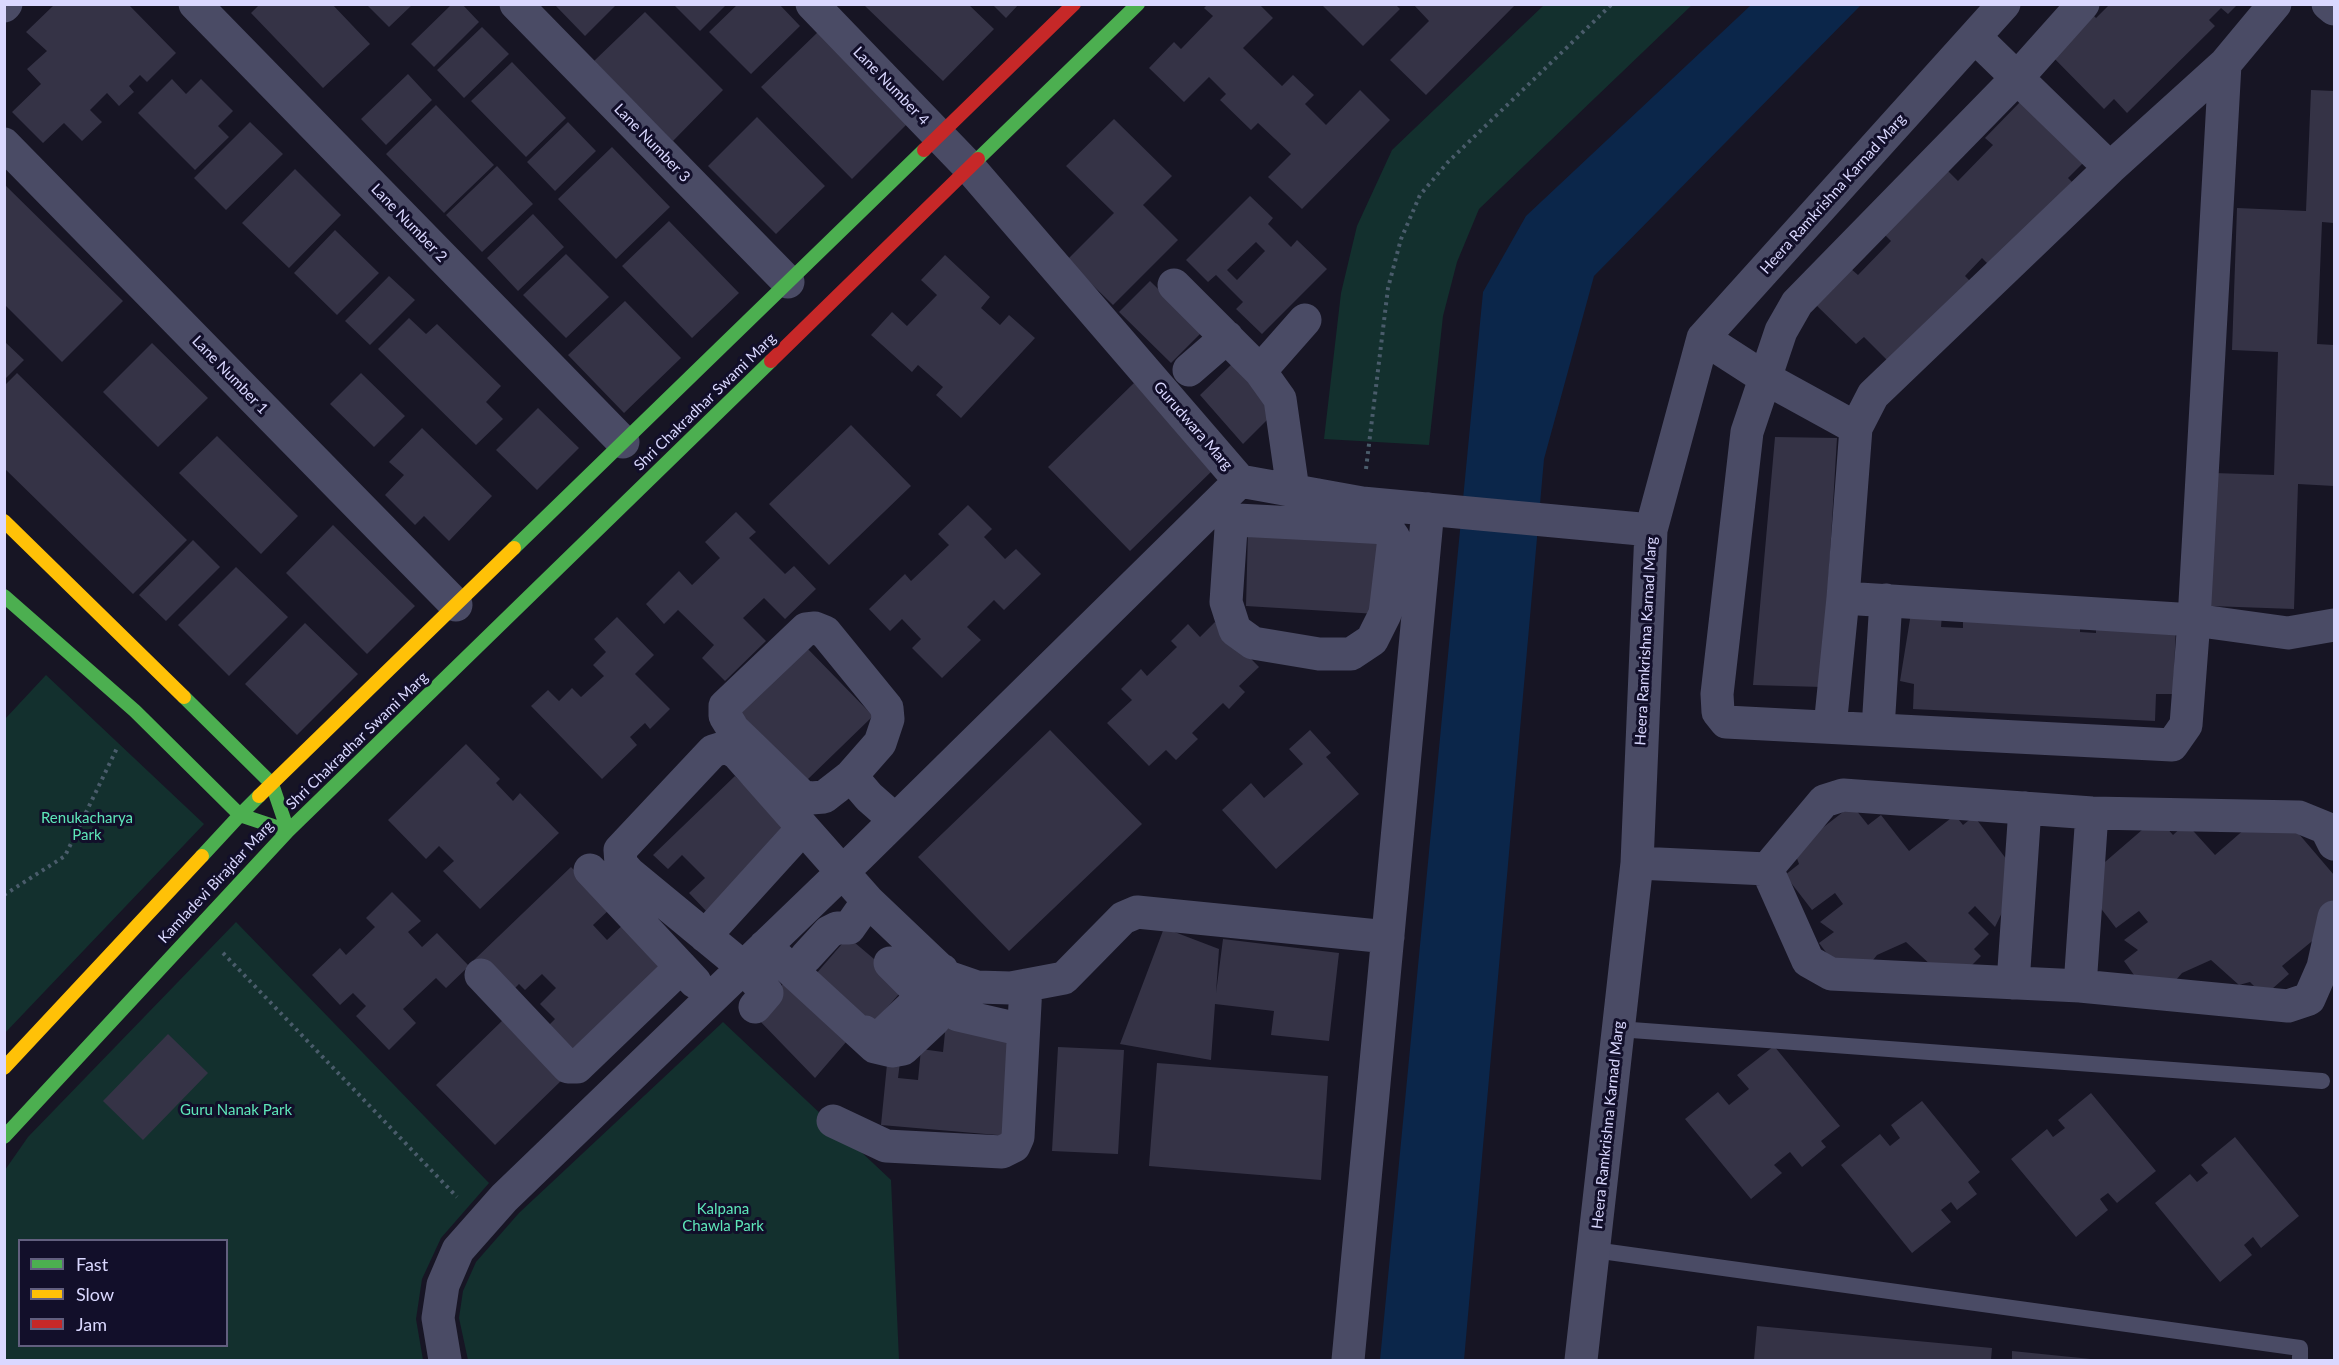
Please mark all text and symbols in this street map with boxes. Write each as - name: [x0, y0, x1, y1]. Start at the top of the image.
- street label: Lane Number 4: [849, 43, 933, 129]
- street label: Lane Number 3: [610, 100, 694, 186]
- street label: Heera Ramkrishna Karnad Marg: [1756, 110, 1910, 278]
- street label: Lane Number 2: [367, 180, 451, 266]
- street label: Shri Chakradhar Swami Marg: [630, 329, 780, 475]
- street label: Lane Number 1: [188, 332, 272, 418]
- street label: Gurudwara Marg: [1150, 378, 1236, 474]
- street label: Heera Ramkrishna Karnad Marg: [1632, 536, 1660, 746]
- street label: Shri Chakradhar Swami Marg: [282, 668, 432, 814]
- park label: Renukacharya Park: [41, 809, 133, 844]
- street label: Kamladevi Birajdar Marg: [155, 817, 277, 947]
- street label: Heera Ramkrishna Karnad Marg: [1588, 1020, 1628, 1230]
- park label: Guru Nanak Park: [180, 1101, 292, 1119]
- park label: Kalpana Chawla Park: [682, 1200, 764, 1235]
- legend: [18, 1239, 228, 1347]
- text: Fast: [76, 1253, 108, 1275]
- text: Slow: [76, 1283, 114, 1305]
- text: Jam: [76, 1313, 107, 1335]

